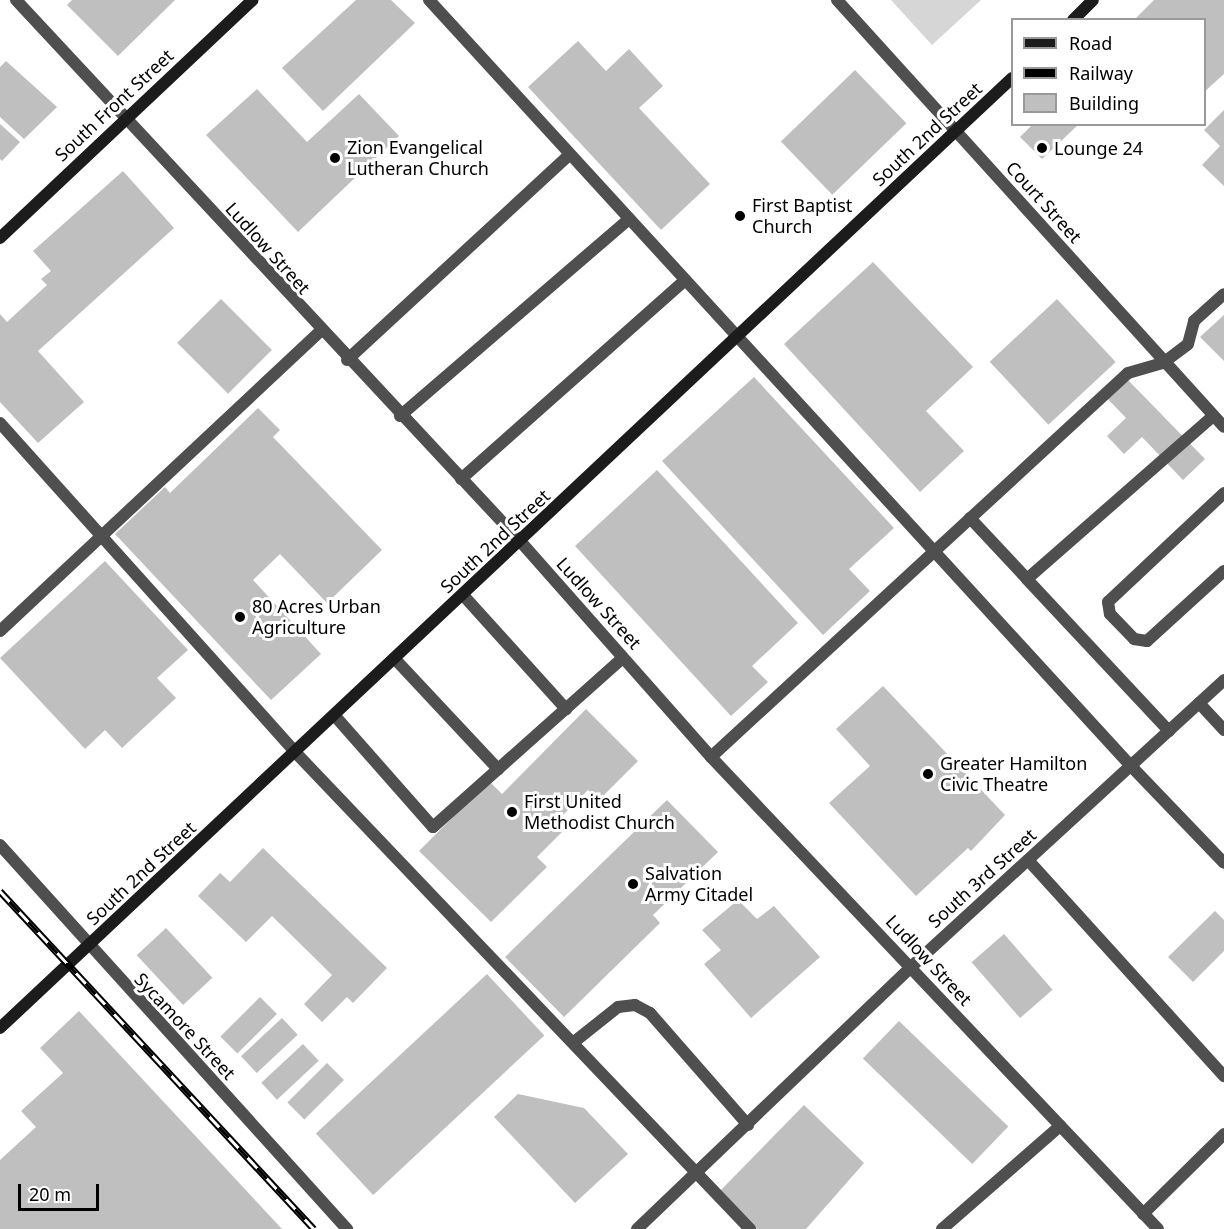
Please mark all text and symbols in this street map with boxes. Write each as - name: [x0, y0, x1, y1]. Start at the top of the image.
- legend: [1011, 18, 1206, 126]
- text: Road: [1069, 31, 1112, 55]
- street label: South Front Street: [50, 45, 178, 165]
- text: Railway: [1069, 61, 1133, 85]
- street label: South 2nd Street: [868, 78, 986, 190]
- text: Building: [1069, 91, 1139, 115]
- place label: Zion Evangelical Lutheran Church: [347, 137, 489, 180]
- place label: Lounge 24: [1054, 137, 1143, 159]
- marker: Lounge 24: [1035, 141, 1049, 155]
- marker: Zion Evangelical Lutheran Church: [328, 151, 342, 165]
- street label: Court Street: [1002, 157, 1086, 247]
- place label: First Baptist Church: [752, 195, 852, 238]
- street label: Ludlow Street: [221, 198, 315, 298]
- marker: First Baptist Church: [733, 209, 747, 223]
- street label: South 2nd Street: [436, 485, 554, 597]
- street label: Ludlow Street: [552, 553, 646, 653]
- place label: 80 Acres Urban Agriculture: [252, 596, 381, 638]
- marker: 80 Acres Urban Agriculture: [233, 610, 247, 624]
- place label: Greater Hamilton Civic Theatre: [940, 753, 1087, 795]
- marker: Greater Hamilton Civic Theatre: [921, 767, 935, 781]
- place label: First United Methodist Church: [524, 791, 675, 834]
- marker: First United Methodist Church: [505, 805, 519, 819]
- street label: South 2nd Street: [82, 817, 200, 929]
- street label: South 3rd Street: [924, 824, 1040, 932]
- place label: Salvation Army Citadel: [645, 863, 753, 906]
- marker: Salvation Army Citadel: [626, 877, 640, 891]
- street label: Ludlow Street: [882, 910, 976, 1010]
- street label: Sycamore Street: [130, 968, 240, 1084]
- scale bar: [21, 1172, 102, 1210]
- text: 20 m: [29, 1182, 71, 1206]

